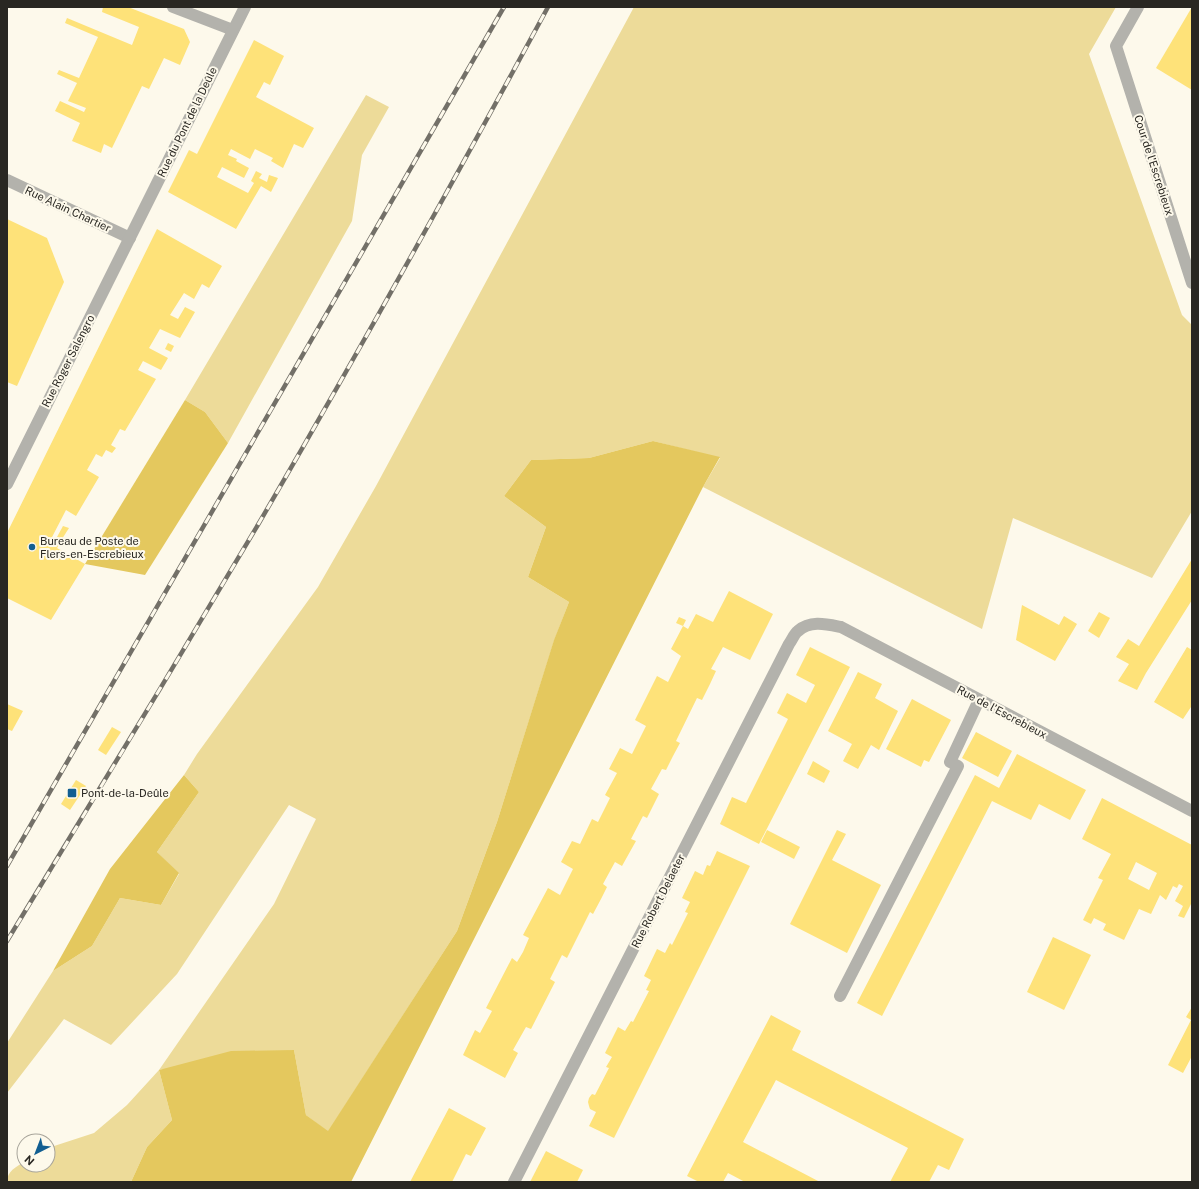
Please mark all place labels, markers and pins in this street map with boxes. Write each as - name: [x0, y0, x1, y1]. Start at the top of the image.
- place label: Bureau de Poste de Flers-en-Escrebieux: [40, 535, 144, 560]
- marker: Bureau de Poste de Flers-en-Escrebieux: [27, 542, 37, 552]
- marker: Pont-de-la-Deûle: [66, 787, 78, 799]
- place label: Pont-de-la-Deûle: [81, 787, 169, 799]

